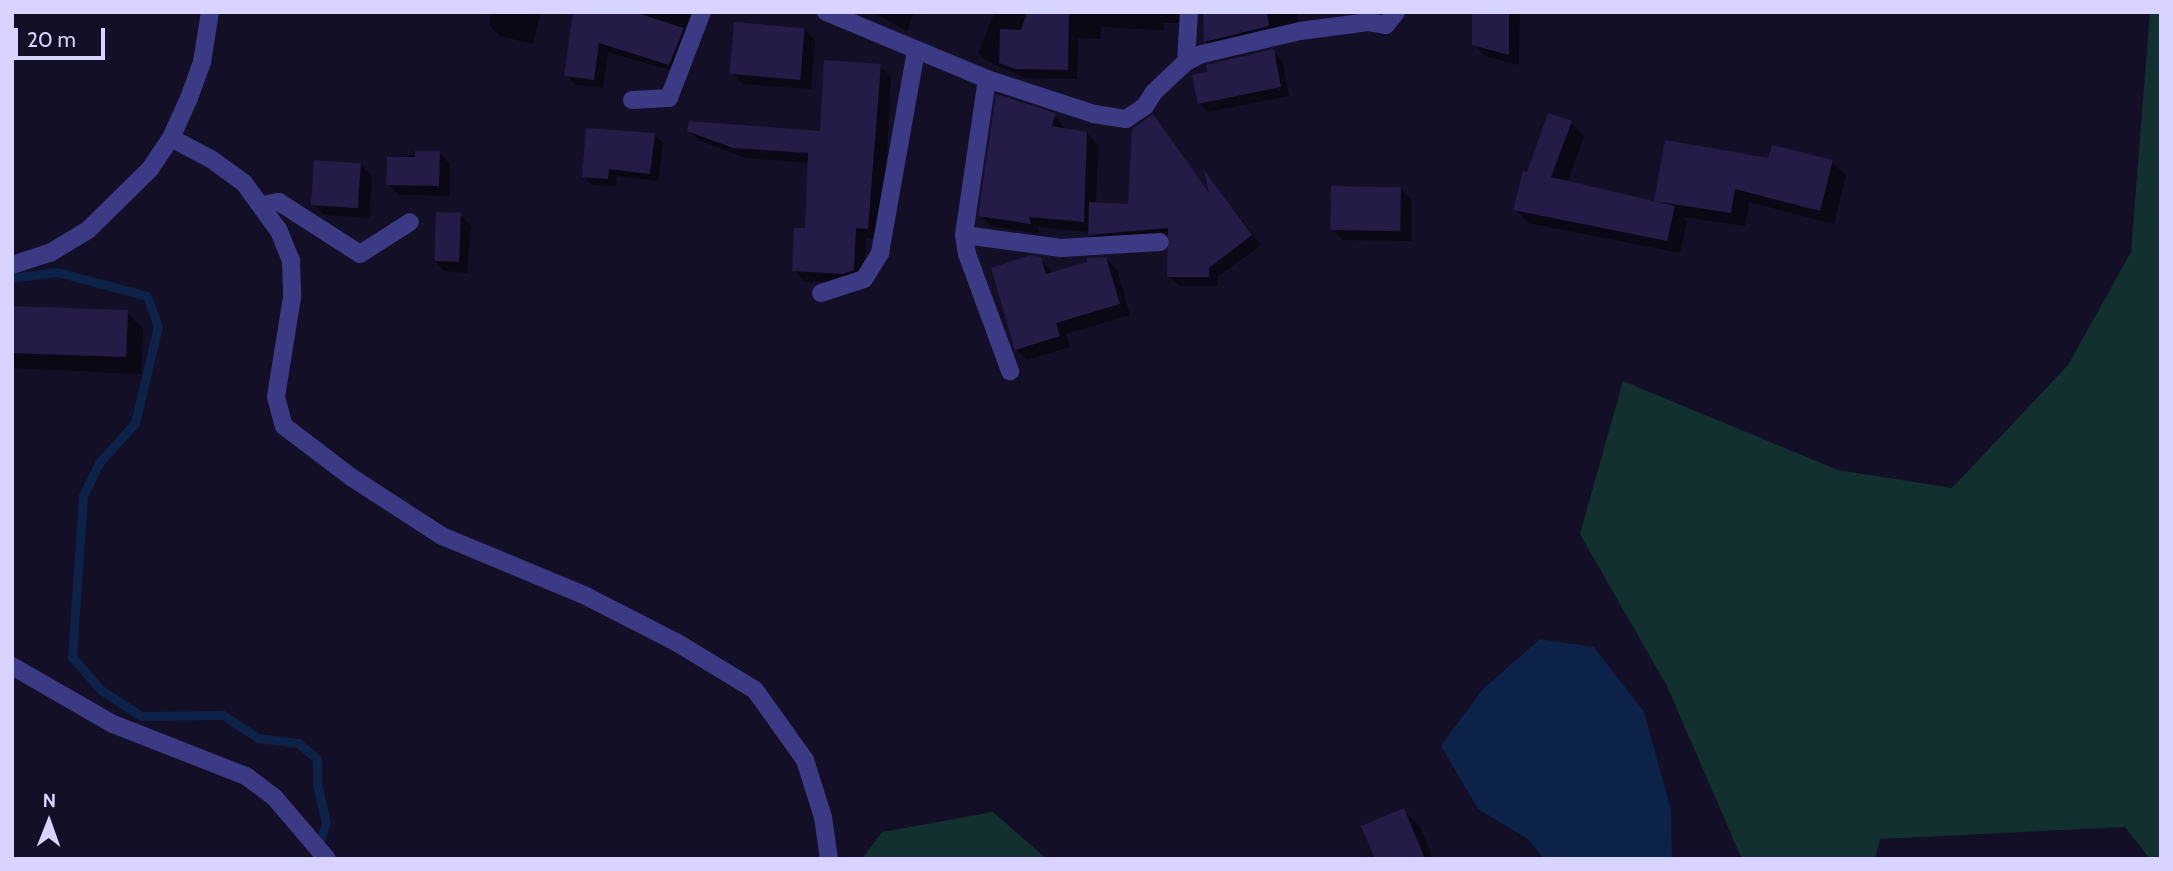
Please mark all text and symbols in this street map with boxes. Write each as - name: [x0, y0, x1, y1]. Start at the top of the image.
- scale bar: [18, 14, 108, 58]
- text: 20 m: [27, 27, 76, 52]
- north arrow: [14, 787, 84, 857]
- text: N: [42, 789, 56, 812]

